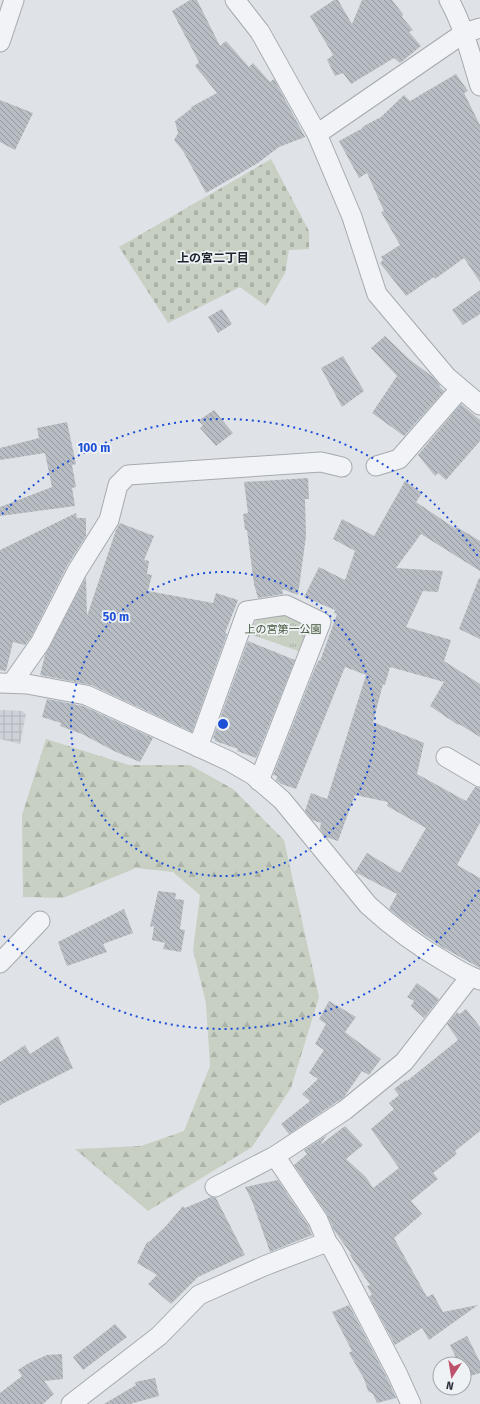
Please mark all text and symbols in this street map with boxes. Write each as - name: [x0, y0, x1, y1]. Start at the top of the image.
- district label: 上の宮二丁目: [177, 251, 249, 265]
- text: 100 m: [78, 441, 110, 455]
- text: 50 m: [103, 610, 129, 624]
- park label: 上の宮第一公園: [245, 623, 322, 636]
- centre of rings: [216, 717, 230, 731]
- north arrow: [432, 1356, 472, 1396]
- text: N: [445, 1378, 455, 1392]

